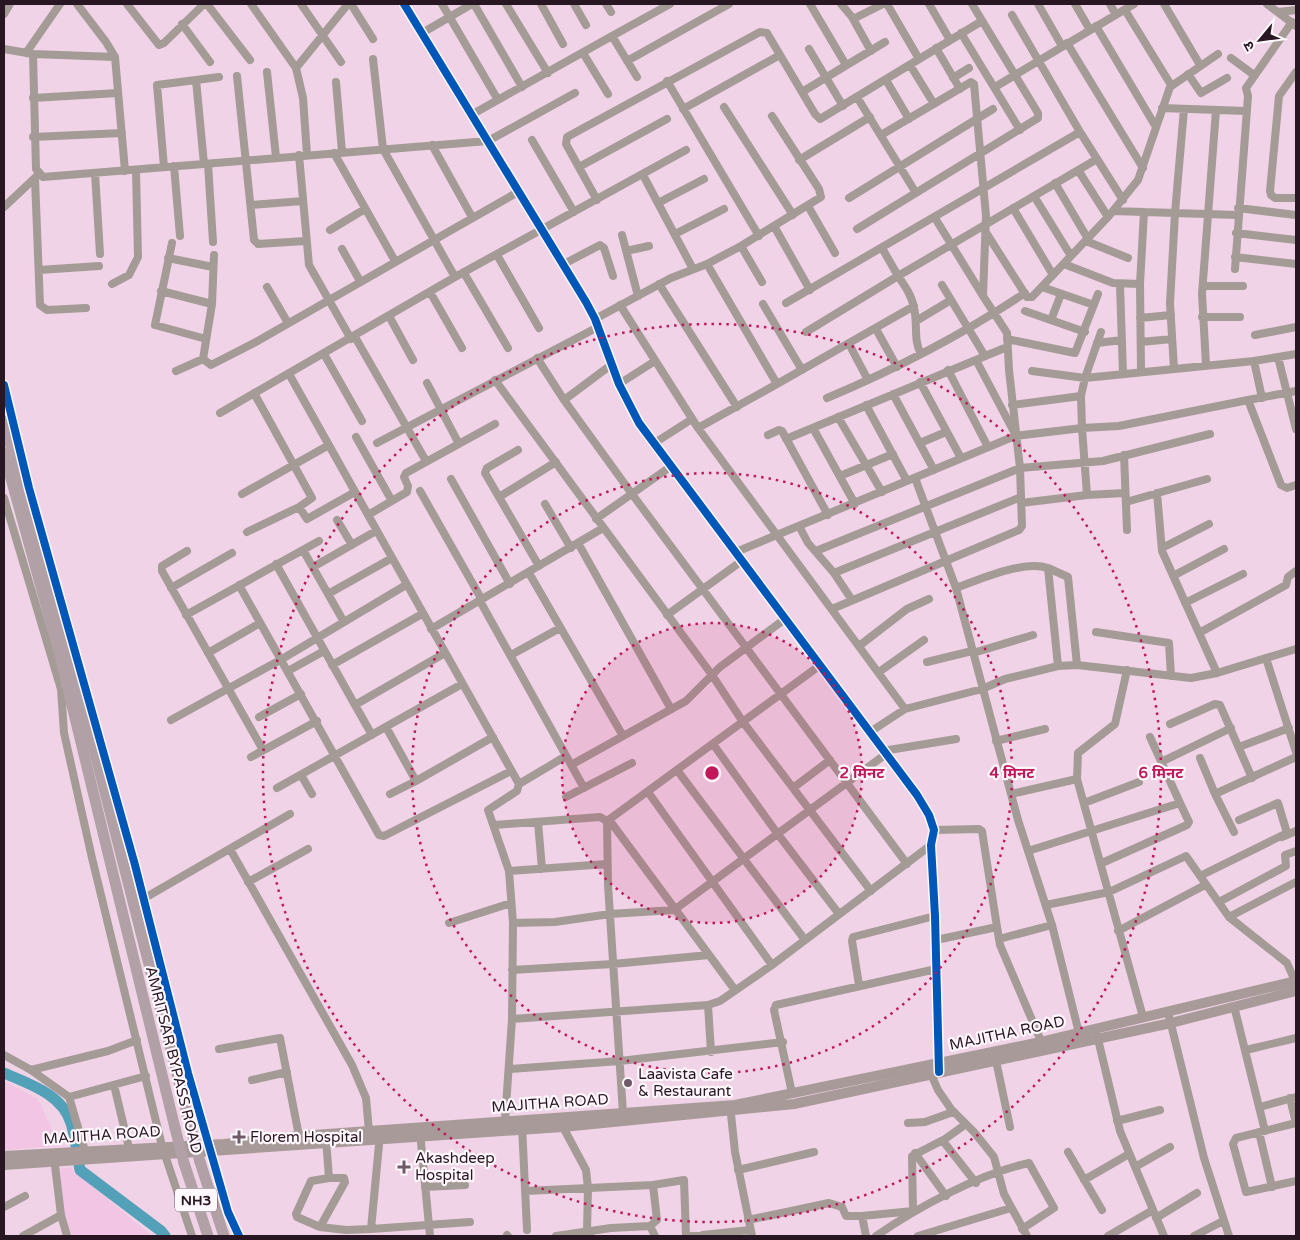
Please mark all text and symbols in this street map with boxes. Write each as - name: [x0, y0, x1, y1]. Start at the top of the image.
- north arrow: [1235, 15, 1285, 65]
- text: उ: [1239, 38, 1258, 54]
- centre of rings: [703, 764, 721, 782]
- text: 2 मिनट: [840, 764, 885, 782]
- text: 4 मिनट: [990, 764, 1035, 782]
- text: 6 मिनट: [1139, 764, 1184, 782]
- street label: AMRITSAR BYPASS ROAD: [142, 964, 206, 1156]
- street label: MAJITHA ROAD: [948, 1012, 1066, 1054]
- place label: Laavista Cafe & Restaurant: [638, 1065, 733, 1100]
- marker: Laavista Cafe & Restaurant: [622, 1077, 634, 1089]
- street label: MAJITHA ROAD: [491, 1090, 609, 1116]
- street label: MAJITHA ROAD: [43, 1122, 161, 1148]
- place label: Florem Hospital: [250, 1128, 362, 1146]
- marker: Florem Hospital: [232, 1130, 246, 1144]
- place label: Akashdeep Hospital: [415, 1149, 495, 1184]
- marker: Akashdeep Hospital: [397, 1160, 411, 1174]
- road number: NH3: [175, 1188, 217, 1212]

